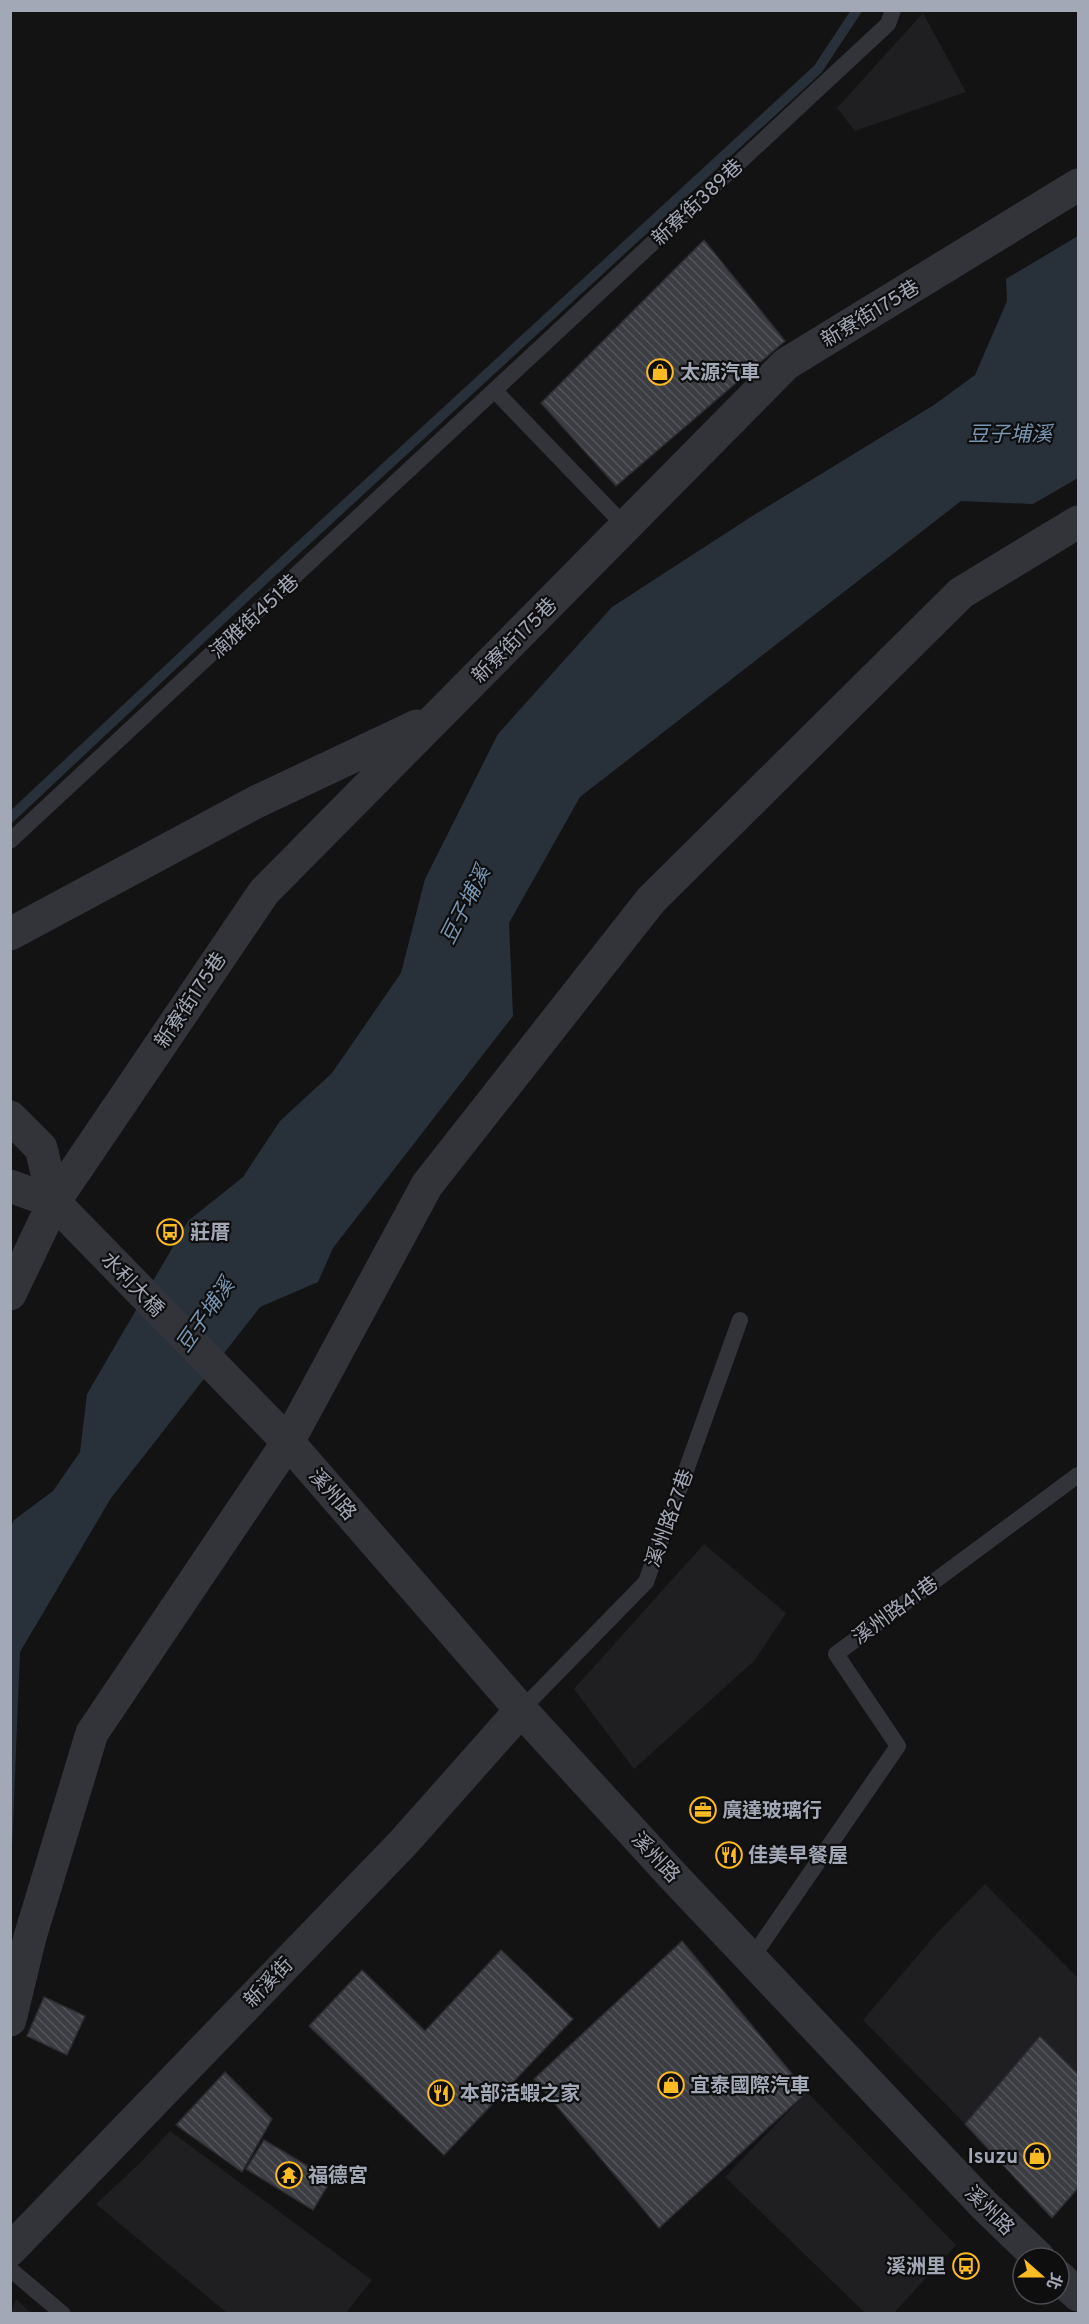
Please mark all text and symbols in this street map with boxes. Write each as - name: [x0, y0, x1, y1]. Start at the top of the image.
- street label: 新寮街389巷: [647, 154, 750, 252]
- street label: 新寮街175巷: [817, 275, 925, 354]
- shop icon: 太源汽車: [645, 357, 675, 387]
- place label: 太源汽車: [680, 361, 760, 387]
- water label: 豆子埔溪: [968, 422, 1055, 449]
- street label: 湳雅街451巷: [205, 570, 305, 665]
- street label: 新寮街175巷: [467, 593, 564, 690]
- water label: 豆子埔溪: [435, 859, 499, 949]
- street label: 新寮街175巷: [150, 948, 233, 1054]
- bus stop icon: 莊厝: [155, 1217, 185, 1247]
- place label: 莊厝: [190, 1221, 230, 1247]
- street label: 水利大橋: [94, 1248, 169, 1323]
- water label: 豆子埔溪: [171, 1271, 243, 1358]
- street label: 溪州路: [302, 1464, 361, 1526]
- street label: 溪州路27巷: [641, 1466, 701, 1571]
- street label: 溪州路41巷: [848, 1572, 944, 1651]
- office icon: 廣達玻璃行: [688, 1795, 718, 1825]
- place label: 廣達玻璃行: [722, 1799, 822, 1825]
- street label: 溪州路: [625, 1828, 685, 1889]
- restaurant icon: 佳美早餐屋: [714, 1840, 744, 1870]
- place label: 佳美早餐屋: [748, 1844, 848, 1870]
- street label: 新溪街: [239, 1953, 300, 2014]
- shop icon: 宜泰國際汽車: [656, 2070, 686, 2100]
- place label: 宜泰國際汽車: [690, 2074, 810, 2100]
- restaurant icon: 本部活蝦之家: [426, 2078, 456, 2108]
- place label: 本部活蝦之家: [460, 2082, 580, 2108]
- shop icon: Isuzu: [1022, 2141, 1052, 2171]
- place label: Isuzu: [968, 2145, 1018, 2171]
- temple icon: 福德宮: [274, 2160, 304, 2190]
- place label: 福德宮: [308, 2164, 368, 2190]
- street label: 溪州路: [958, 2181, 1019, 2242]
- north arrow: [1011, 2246, 1071, 2306]
- bus stop icon: 溪洲里: [951, 2251, 981, 2281]
- place label: 溪洲里: [886, 2255, 946, 2281]
- text: 北: [1041, 2270, 1065, 2292]

